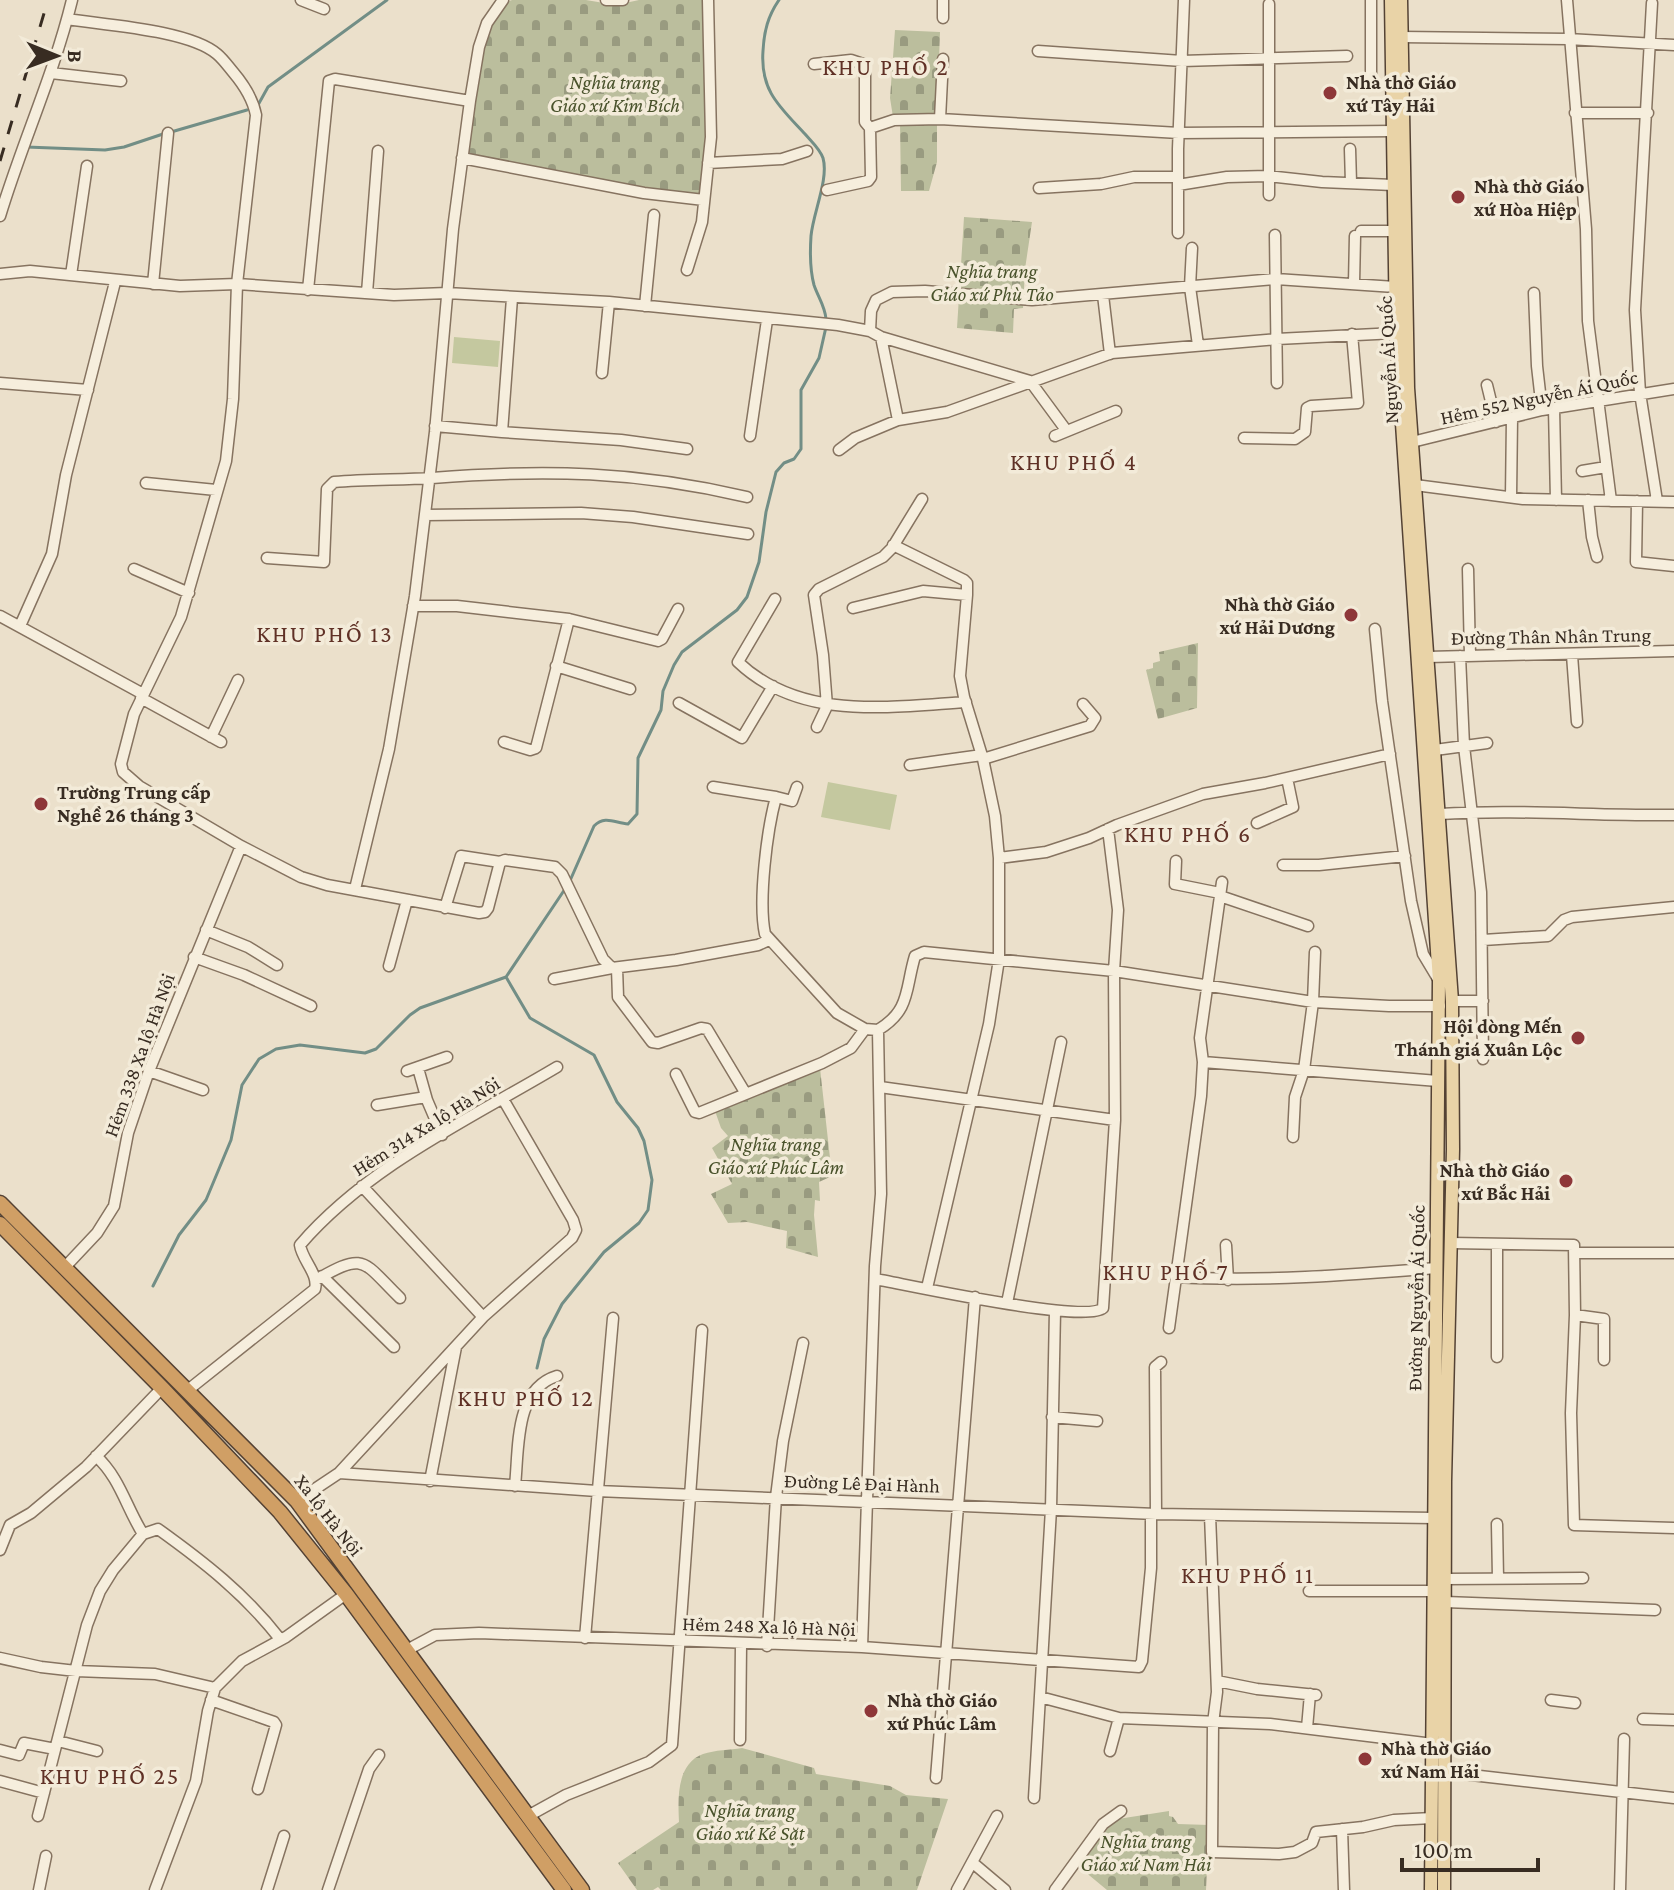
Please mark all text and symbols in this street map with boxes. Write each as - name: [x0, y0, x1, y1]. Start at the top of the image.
- north arrow: [16, 16, 96, 96]
- text: B: [63, 50, 88, 63]
- district label: KHU PHỐ 2: [822, 53, 950, 80]
- park label: Nghĩa trang Giáo xứ Kim Bích: [550, 71, 680, 116]
- place label: Nhà thờ Giáo xứ Tây Hải: [1346, 71, 1457, 116]
- marker: Nhà thờ Giáo xứ Tây Hải: [1321, 84, 1339, 102]
- place label: Nhà thờ Giáo xứ Hòa Hiệp: [1474, 175, 1585, 220]
- marker: Nhà thờ Giáo xứ Hòa Hiệp: [1449, 188, 1467, 206]
- park label: Nghĩa trang Giáo xứ Phù Tảo: [930, 260, 1054, 305]
- street label: Nguyễn Ái Quốc: [1374, 295, 1403, 425]
- street label: Hẻm 552 Nguyễn Ái Quốc: [1438, 365, 1641, 430]
- district label: KHU PHỐ 4: [1010, 448, 1138, 475]
- place label: Nhà thờ Giáo xứ Hải Dương: [1220, 593, 1335, 638]
- marker: Nhà thờ Giáo xứ Hải Dương: [1342, 606, 1360, 624]
- district label: KHU PHỐ 13: [256, 620, 394, 647]
- street label: Đường Thân Nhân Trung: [1451, 623, 1652, 650]
- place label: Trường Trung cấp Nghề 26 tháng 3: [57, 781, 211, 826]
- marker: Trường Trung cấp Nghề 26 tháng 3: [32, 795, 50, 813]
- district label: KHU PHỐ 6: [1124, 820, 1252, 847]
- street label: Hẻm 338 Xa lộ Hà Nội: [99, 970, 180, 1140]
- place label: Hội dòng Mến Thánh giá Xuân Lộc: [1394, 1015, 1563, 1060]
- marker: Hội dòng Mến Thánh giá Xuân Lộc: [1569, 1029, 1587, 1047]
- street label: Hẻm 314 Xa lộ Hà Nội: [348, 1072, 504, 1181]
- park label: Nghĩa trang Giáo xứ Phúc Lâm: [708, 1133, 844, 1178]
- place label: Nhà thờ Giáo xứ Bắc Hải: [1439, 1159, 1550, 1204]
- marker: Nhà thờ Giáo xứ Bắc Hải: [1557, 1172, 1575, 1190]
- street label: Đường Nguyễn Ái Quốc: [1403, 1204, 1430, 1391]
- district label: KHU PHỐ 7: [1102, 1258, 1230, 1285]
- district label: KHU PHỐ 12: [457, 1384, 595, 1411]
- street label: Đường Lê Đại Hành: [784, 1469, 941, 1498]
- street label: Xa lộ Hà Nội: [290, 1470, 368, 1561]
- district label: KHU PHỐ 11: [1181, 1561, 1315, 1588]
- street label: Hẻm 248 Xa lộ Hà Nội: [682, 1612, 856, 1641]
- place label: Nhà thờ Giáo xứ Phúc Lâm: [887, 1689, 998, 1734]
- marker: Nhà thờ Giáo xứ Phúc Lâm: [862, 1702, 880, 1720]
- place label: Nhà thờ Giáo xứ Nam Hải: [1381, 1737, 1492, 1782]
- marker: Nhà thờ Giáo xứ Nam Hải: [1356, 1750, 1374, 1768]
- district label: KHU PHỐ 25: [40, 1762, 180, 1789]
- park label: Nghĩa trang Giáo xứ Kẻ Sặt: [695, 1799, 806, 1845]
- scale bar: [1402, 1822, 1538, 1872]
- park label: Nghĩa trang Giáo xứ Nam Hải: [1081, 1830, 1212, 1875]
- text: 100 m: [1414, 1836, 1473, 1863]

